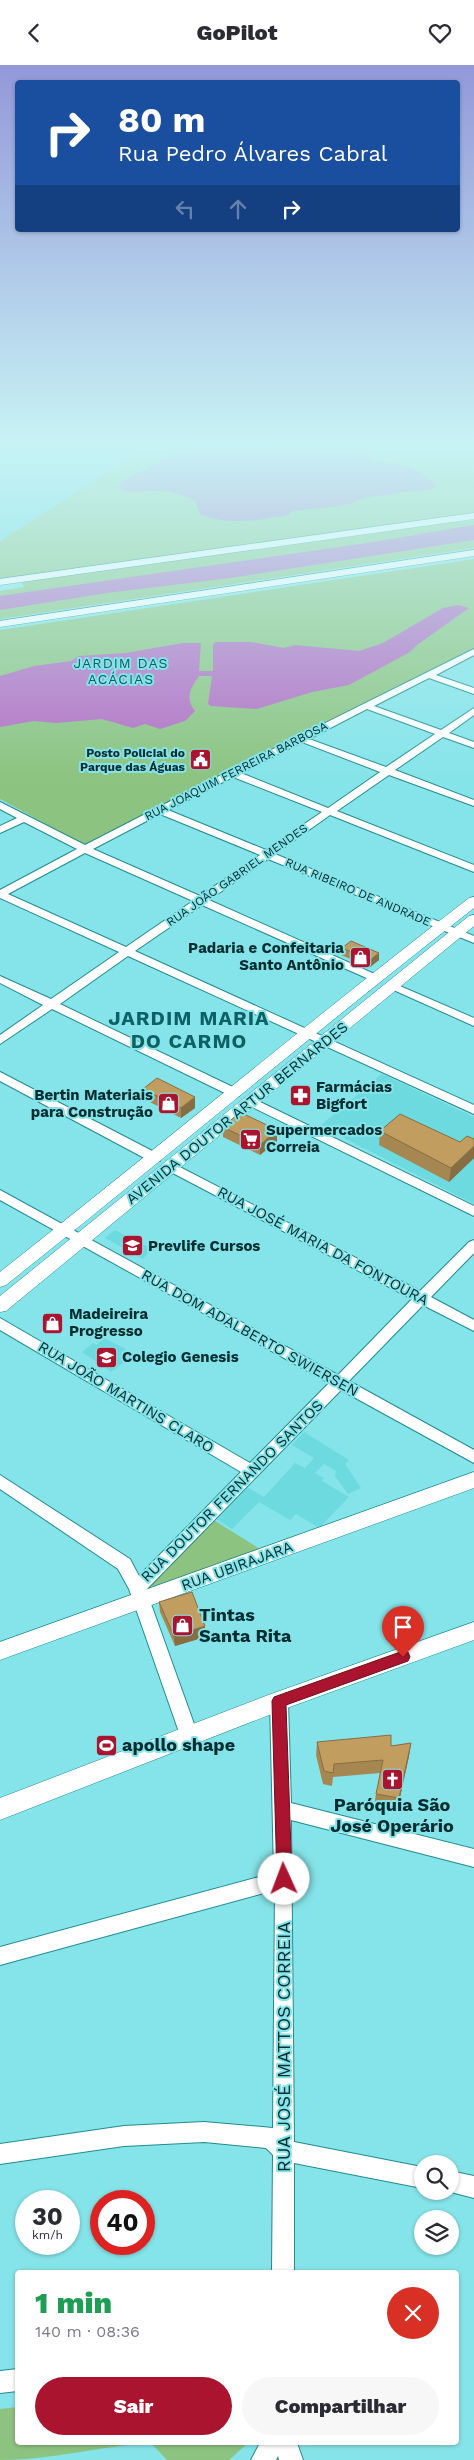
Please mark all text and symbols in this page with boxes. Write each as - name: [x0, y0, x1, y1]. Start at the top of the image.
- icon: back: [20, 19, 48, 47]
- icon: heart: [426, 19, 454, 47]
- text: GoPilot: [197, 20, 277, 45]
- text: 80 m: [118, 99, 205, 141]
- icon: right: [35, 100, 100, 165]
- text: Rua Pedro Álvares Cabral: [118, 141, 388, 166]
- icon: left: [171, 195, 199, 223]
- icon: ahead: [224, 195, 252, 223]
- icon: right: [277, 195, 305, 223]
- district label: JARDIM DAS ACÁCIAS: [73, 655, 169, 687]
- street label: RUA JOAQUIM FERREIRA BARBOSA: [142, 719, 330, 823]
- place label: Posto Policial do Parque das Águas: [80, 746, 186, 774]
- public building icon: Posto Policial do Parque das Águas: [189, 748, 213, 772]
- street label: RUA JOÃO GABRIEL MENDES: [164, 821, 310, 929]
- street label: RUA RIBEIRO DE ANDRADE: [283, 855, 433, 929]
- place label: Padaria e Confeitaria Santo Antônio: [188, 939, 344, 974]
- shop icon: Padaria e Confeitaria Santo Antônio: [348, 945, 372, 969]
- district label: JARDIM MARIA DO CARMO: [108, 1006, 270, 1053]
- street label: AVENIDA DOUTOR ARTUR BERNARDES: [122, 1018, 352, 1208]
- place label: Farmácias Bigfort: [316, 1078, 392, 1113]
- pharmacy icon: Farmácias Bigfort: [288, 1084, 312, 1108]
- place label: Bertin Materiais para Construção: [31, 1086, 153, 1121]
- shop icon: Bertin Materiais para Construção: [157, 1092, 181, 1116]
- place label: Supermercados Correia: [266, 1121, 382, 1156]
- supermarket icon: Supermercados Correia: [238, 1127, 262, 1151]
- street label: RUA JOSÉ MARIA DA FONTOURA: [214, 1183, 432, 1309]
- school or university icon: Prevlife Cursos: [120, 1234, 144, 1258]
- place label: Prevlife Cursos: [148, 1237, 260, 1255]
- street label: RUA DOM ADALBERTO SWIERSEN: [138, 1266, 362, 1400]
- place label: Madeireira Progresso: [69, 1305, 148, 1340]
- shop icon: Madeireira Progresso: [41, 1311, 65, 1335]
- street label: RUA JOÃO MARTINS CLARO: [35, 1337, 217, 1457]
- school or university icon: Colegio Genesis: [94, 1345, 118, 1369]
- place label: Colegio Genesis: [122, 1348, 239, 1366]
- street label: RUA DOUTOR FERNANDO SANTOS: [137, 1396, 327, 1586]
- street label: RUA UBIRAJARA: [179, 1537, 295, 1595]
- place label: Tintas Santa Rita: [199, 1604, 292, 1646]
- pin: [382, 1606, 424, 1657]
- shop icon: Tintas Santa Rita: [171, 1613, 195, 1637]
- icon: arrive: [389, 1613, 417, 1641]
- sports icon: apollo shape: [94, 1733, 118, 1757]
- place label: apollo shape: [122, 1734, 235, 1755]
- church icon: Paróquia São José Operário: [380, 1768, 404, 1792]
- place label: Paróquia São José Operário: [330, 1794, 454, 1836]
- position arrow: [257, 1852, 309, 1904]
- street label: RUA JOSÉ MATTOS CORREIA: [273, 1922, 294, 2172]
- map controls: [414, 2155, 459, 2255]
- button: search: [414, 2155, 459, 2200]
- speed limit sign: 40: [90, 2190, 155, 2255]
- text: 30: [32, 2202, 63, 2231]
- button: layers: [414, 2210, 459, 2255]
- text: km/h: [32, 2228, 63, 2242]
- text: 1 min: [35, 2285, 112, 2320]
- button: close: [387, 2287, 439, 2339]
- text: 140 m · 08:36: [35, 2322, 140, 2341]
- button: Sair: [35, 2377, 232, 2435]
- button: Compartilhar: [242, 2377, 439, 2435]

